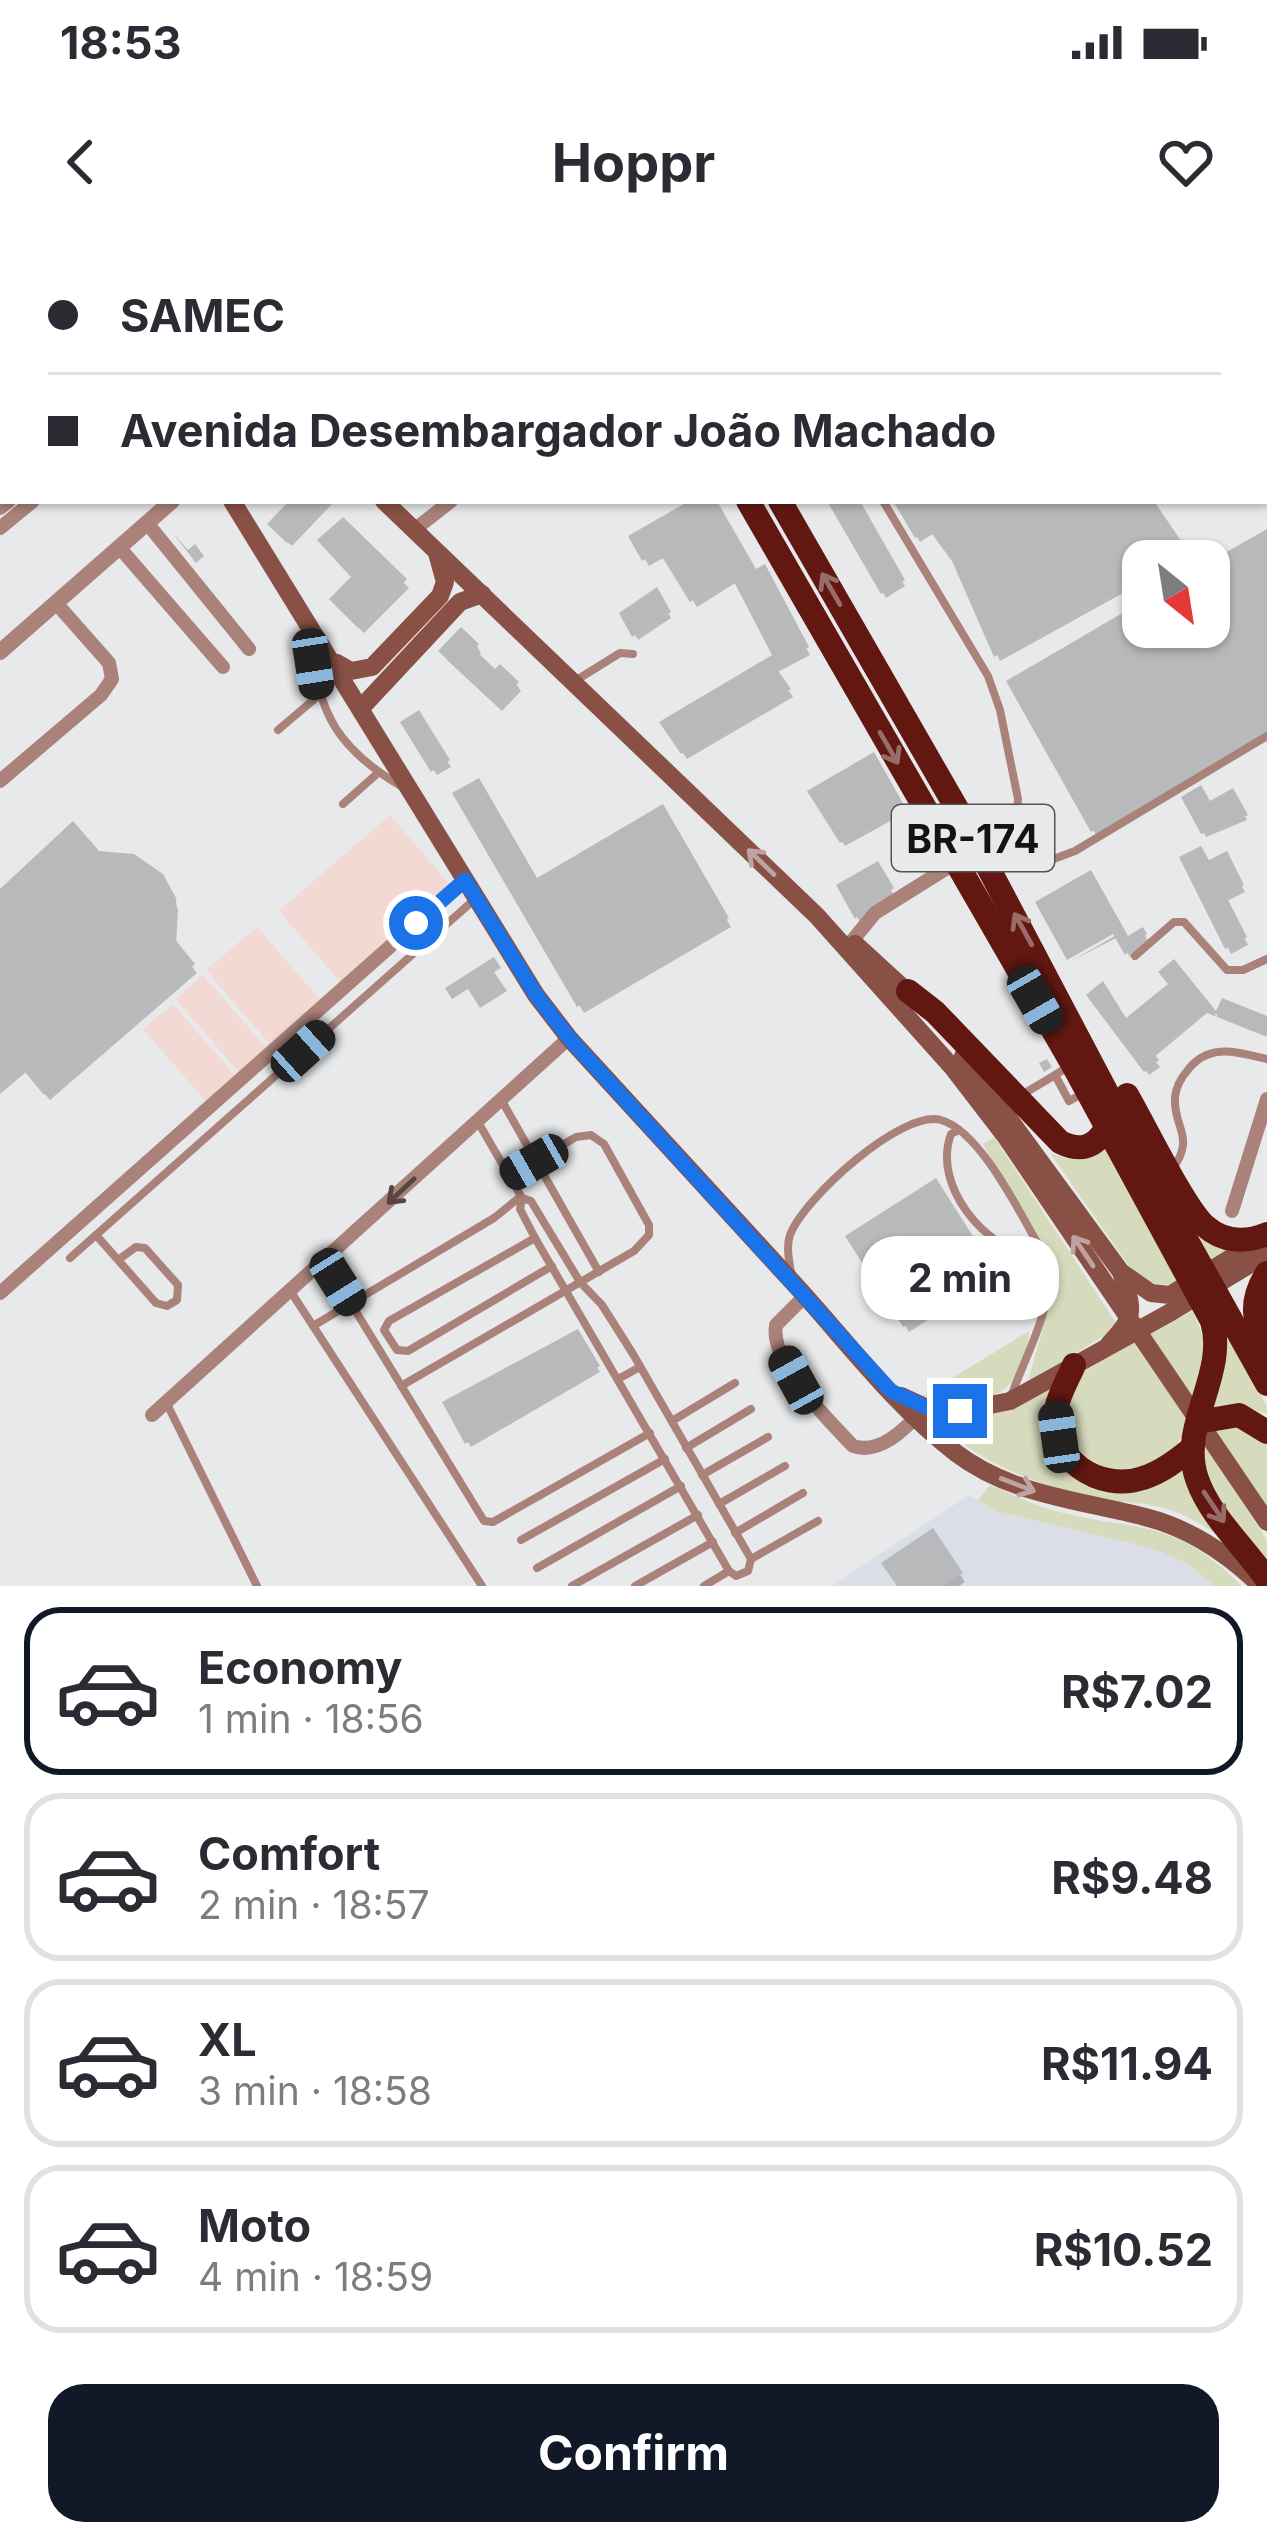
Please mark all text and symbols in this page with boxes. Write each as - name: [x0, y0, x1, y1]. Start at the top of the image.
- text: 18:53: [60, 15, 182, 70]
- icon: back: [48, 129, 114, 195]
- icon: heart: [1153, 129, 1219, 195]
- text: Hoppr: [552, 130, 715, 195]
- text: SAMEC: [120, 288, 285, 343]
- text: Avenida Desembargador João Machado: [120, 403, 996, 458]
- north arrow: [1122, 540, 1230, 648]
- map controls: [1122, 540, 1230, 648]
- one-way arrow: [818, 572, 842, 607]
- car: [290, 626, 336, 702]
- one-way arrow: [878, 730, 902, 765]
- road number: BR-174: [892, 805, 1054, 871]
- one-way arrow: [747, 849, 776, 877]
- route start: [389, 896, 443, 950]
- one-way arrow: [1011, 912, 1034, 947]
- car: [1001, 960, 1069, 1040]
- car: [264, 1014, 342, 1088]
- car: [494, 1128, 574, 1196]
- one-way arrow: [387, 1177, 417, 1204]
- one-way arrow: [1071, 1235, 1096, 1269]
- callout: 2 min: [861, 1237, 1059, 1321]
- car: [304, 1242, 372, 1322]
- text: 2 min: [908, 1254, 1012, 1301]
- car: [763, 1340, 829, 1420]
- route end: [933, 1384, 987, 1438]
- car: [1036, 1399, 1082, 1475]
- one-way arrow: [998, 1475, 1035, 1497]
- one-way arrow: [1201, 1490, 1226, 1523]
- icon: car: [54, 1637, 162, 1745]
- text: Economy: [198, 1640, 402, 1695]
- text: R$7.02: [1061, 1664, 1213, 1719]
- text: 1 min · 18:56: [198, 1695, 424, 1742]
- icon: car: [54, 1823, 162, 1931]
- text: Comfort: [198, 1826, 380, 1881]
- text: R$9.48: [1051, 1850, 1213, 1905]
- text: 2 min · 18:57: [198, 1881, 430, 1928]
- icon: car: [54, 2009, 162, 2117]
- text: XL: [198, 2012, 257, 2067]
- text: R$11.94: [1041, 2036, 1213, 2091]
- text: 3 min · 18:58: [198, 2067, 432, 2114]
- icon: car: [54, 2195, 162, 2303]
- text: Moto: [198, 2198, 311, 2253]
- text: R$10.52: [1034, 2222, 1213, 2277]
- text: 4 min · 18:59: [198, 2253, 433, 2300]
- button: Confirm: [48, 2384, 1219, 2522]

